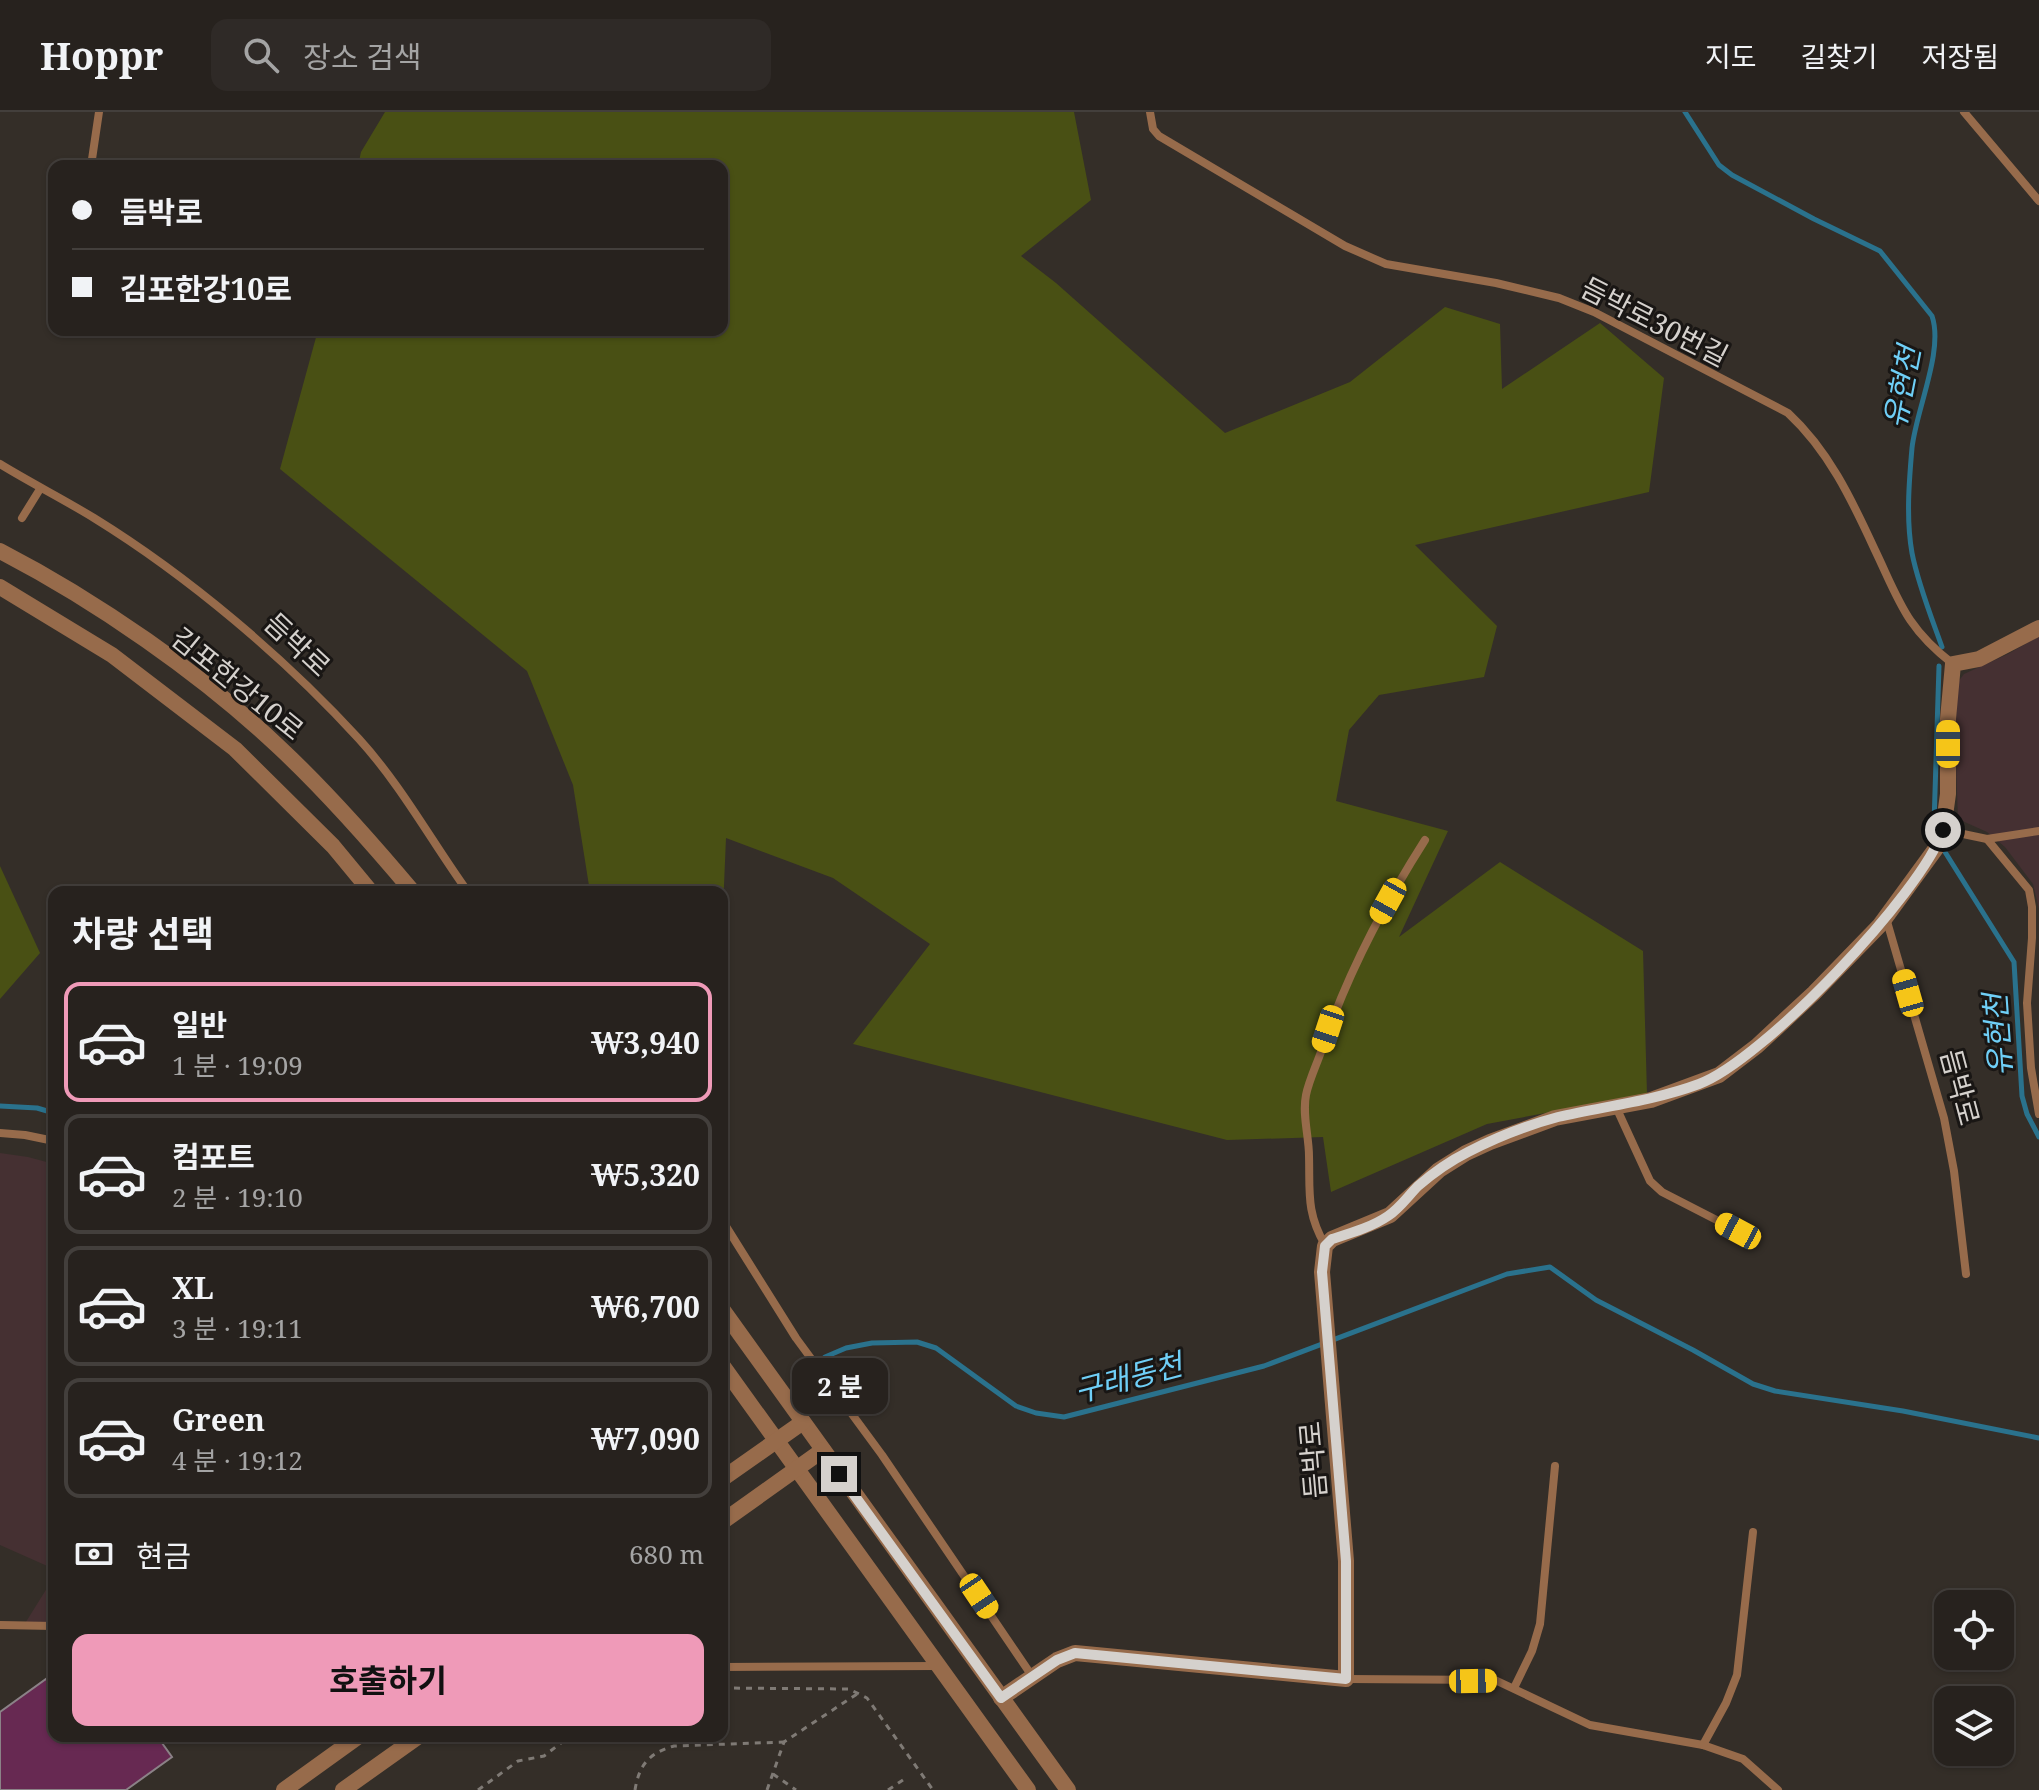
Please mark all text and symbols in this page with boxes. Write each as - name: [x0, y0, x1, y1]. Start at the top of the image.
- search box: [211, 19, 771, 91]
- text: Hoppr: [40, 29, 163, 81]
- icon: search: [239, 33, 283, 77]
- text: 장소 검색: [303, 36, 422, 77]
- text: 지도: [1705, 37, 1756, 75]
- text: 길찾기: [1800, 37, 1878, 75]
- text: 저장됨: [1922, 37, 1999, 75]
- text: 듬박로: [120, 191, 203, 232]
- text: 김포한강10로: [120, 268, 292, 309]
- street label: 듬박로30번길: [1575, 268, 1735, 374]
- water label: 유현천: [1873, 339, 1930, 432]
- street label: 듬박로: [257, 604, 339, 684]
- street label: 김포한강10로: [164, 618, 312, 748]
- car: [1936, 720, 1960, 768]
- route start: [1925, 812, 1961, 848]
- car: [1366, 874, 1410, 928]
- text: 차량 선택: [72, 909, 214, 958]
- car: [1890, 967, 1926, 1019]
- water label: 유현천: [1973, 989, 2020, 1078]
- car: [1309, 1002, 1347, 1056]
- text: 일반: [172, 1004, 227, 1045]
- icon: car: [76, 1006, 148, 1078]
- text: ₩3,940: [591, 1022, 700, 1063]
- street label: 듬박로: [1933, 1045, 1989, 1129]
- text: 1 분 · 19:09: [172, 1047, 303, 1083]
- text: 컴포트: [172, 1136, 255, 1177]
- icon: car: [76, 1138, 148, 1210]
- text: ₩5,320: [591, 1154, 700, 1195]
- text: 2 분 · 19:10: [172, 1179, 303, 1215]
- car: [1711, 1209, 1765, 1253]
- text: XL: [172, 1267, 214, 1308]
- icon: car: [76, 1270, 148, 1342]
- text: ₩6,700: [591, 1286, 700, 1327]
- text: 3 분 · 19:11: [172, 1310, 303, 1346]
- water label: 구래동천: [1069, 1342, 1190, 1411]
- callout: 2 분: [791, 1358, 887, 1414]
- text: 2 분: [817, 1368, 863, 1404]
- text: Green: [172, 1399, 265, 1440]
- icon: car: [76, 1402, 148, 1474]
- text: ₩7,090: [591, 1418, 700, 1459]
- street label: 듬박로: [1290, 1420, 1334, 1500]
- text: 4 분 · 19:12: [172, 1442, 303, 1478]
- route end: [821, 1456, 857, 1492]
- icon: cash: [72, 1532, 116, 1576]
- text: 현금: [136, 1535, 191, 1576]
- text: 680 m: [629, 1536, 704, 1572]
- car: [956, 1569, 1002, 1623]
- map controls: [1934, 1590, 2014, 1766]
- button: locate: [1934, 1590, 2014, 1670]
- button: 호출하기: [72, 1634, 704, 1726]
- car: [1449, 1669, 1497, 1693]
- button: layers: [1934, 1686, 2014, 1766]

